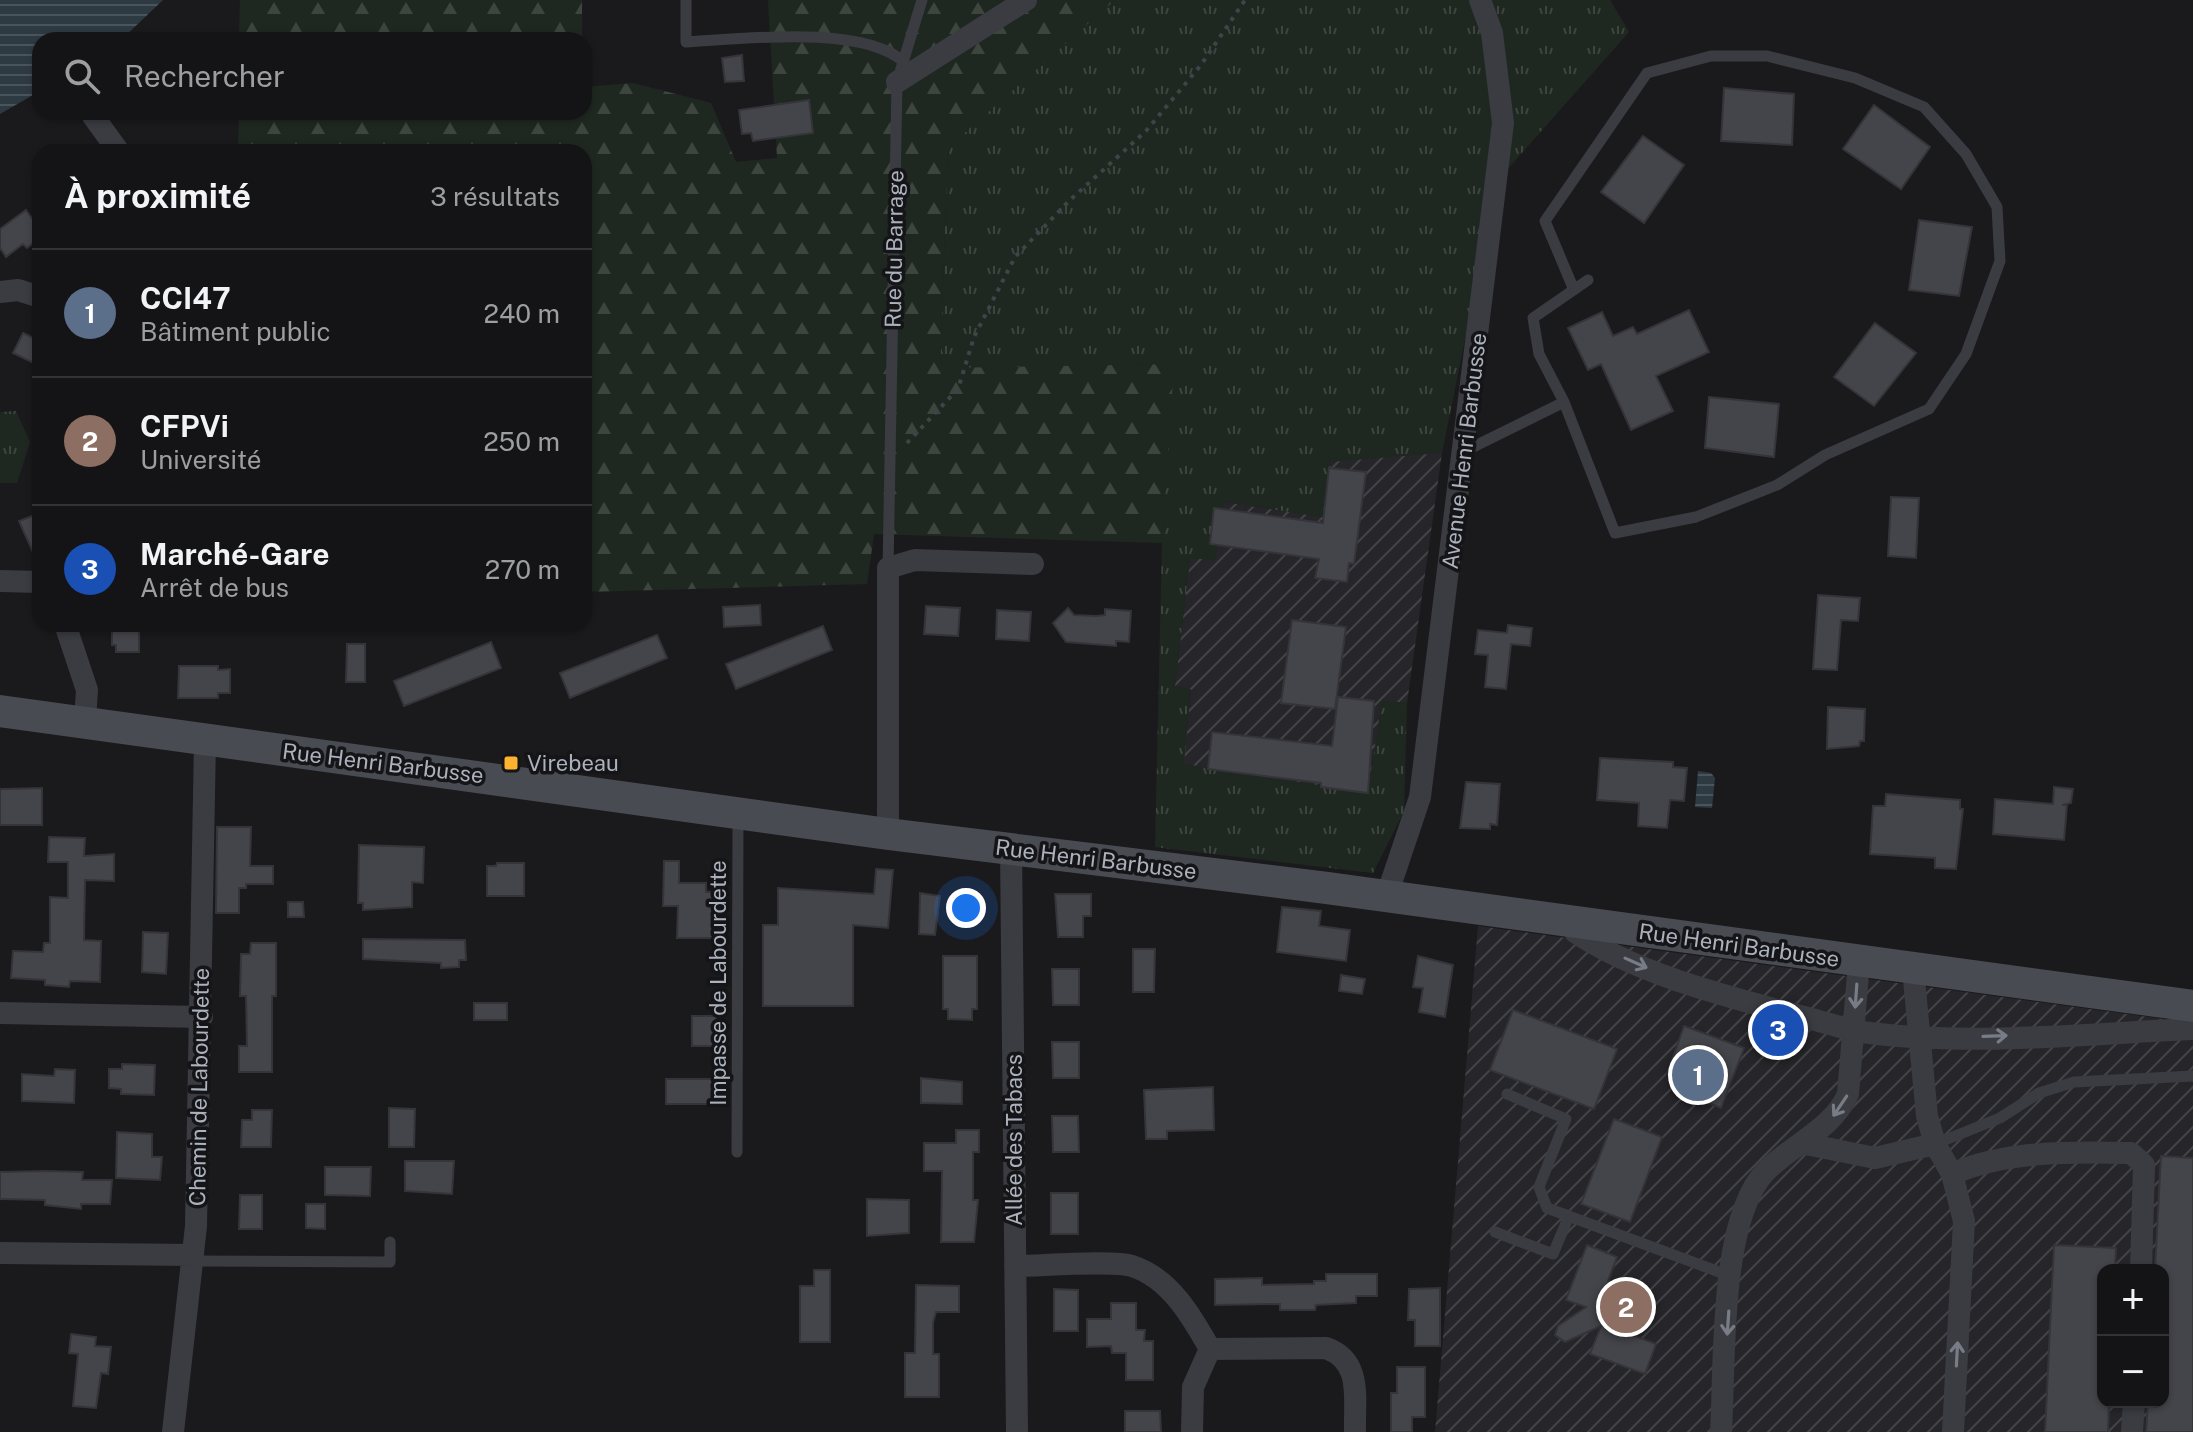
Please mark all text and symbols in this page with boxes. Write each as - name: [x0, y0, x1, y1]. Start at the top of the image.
- search box: [32, 32, 592, 120]
- icon: search: [60, 54, 104, 98]
- text: Rechercher: [124, 58, 285, 94]
- street label: Rue du Barrage: [880, 170, 908, 328]
- text: À proximité: [64, 176, 251, 216]
- text: 3 résultats: [430, 181, 560, 212]
- text: CCI47: [140, 280, 231, 316]
- text: 1: [84, 298, 96, 329]
- text: 240 m: [483, 298, 560, 329]
- text: Bâtiment public: [140, 316, 331, 347]
- street label: Avenue Henri Barbusse: [1437, 331, 1491, 571]
- text: CFPVi: [140, 408, 229, 444]
- text: 2: [82, 426, 98, 457]
- text: 250 m: [483, 426, 560, 457]
- text: Université: [140, 444, 261, 475]
- text: Marché-Gare: [140, 536, 330, 572]
- text: 3: [81, 554, 99, 585]
- text: 270 m: [485, 554, 560, 585]
- text: Arrêt de bus: [140, 572, 289, 603]
- street label: Rue Henri Barbusse: [281, 738, 485, 788]
- place label: Virebeau: [527, 750, 619, 776]
- marker: Virebeau: [502, 754, 520, 772]
- street label: Rue Henri Barbusse: [994, 834, 1198, 884]
- street label: Impasse de Labourdette: [705, 860, 731, 1106]
- your location: [946, 888, 986, 928]
- street label: Rue Henri Barbusse: [1637, 918, 1841, 972]
- one-way arrow: [1624, 956, 1648, 971]
- street label: Chemin de Labourdette: [184, 968, 214, 1206]
- one-way arrow: [1849, 982, 1864, 1009]
- pin: 3: [1752, 1000, 1804, 1060]
- one-way arrow: [1981, 1029, 2008, 1044]
- pin: 1: [1672, 1045, 1724, 1105]
- street label: Allée des Tabacs: [1001, 1054, 1027, 1226]
- one-way arrow: [1832, 1095, 1849, 1116]
- map controls: [2097, 1264, 2169, 1408]
- button: +: [2097, 1264, 2169, 1336]
- pin: 2: [1600, 1277, 1652, 1337]
- one-way arrow: [1720, 1309, 1735, 1336]
- button: −: [2097, 1336, 2169, 1408]
- one-way arrow: [1950, 1341, 1965, 1368]

